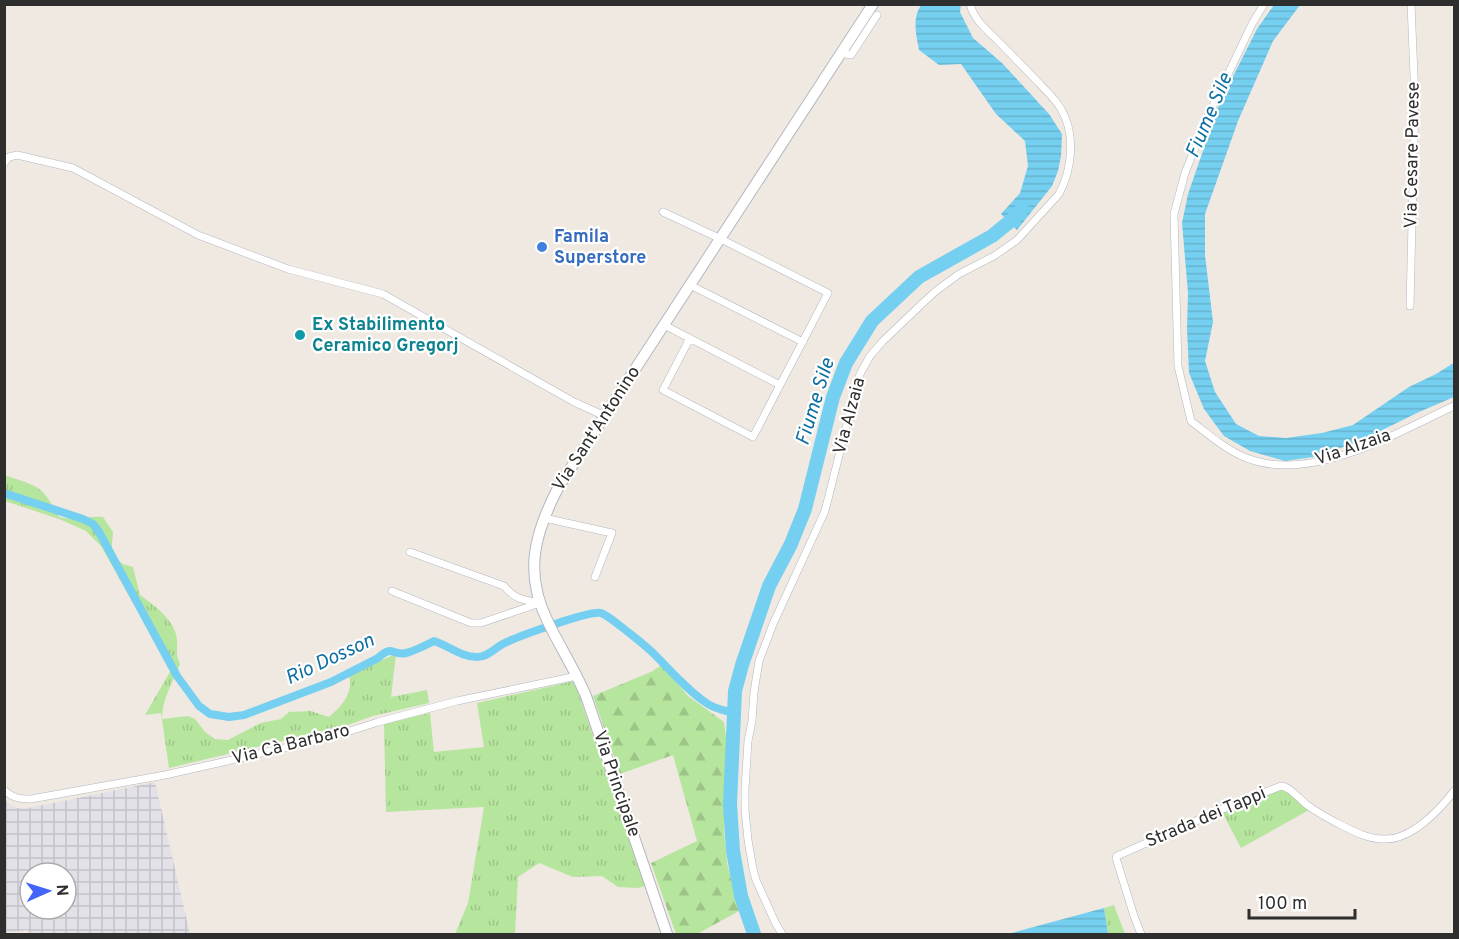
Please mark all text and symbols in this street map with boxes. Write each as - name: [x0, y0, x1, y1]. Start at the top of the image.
- water label: Fiume Sile: [1180, 69, 1240, 162]
- street label: Via Cesare Pavese: [1400, 81, 1426, 229]
- place label: Famila Superstore: [554, 226, 646, 270]
- marker: Famila Superstore: [535, 240, 549, 254]
- place label: Ex Stabilimento Ceramico Gregorj: [312, 314, 459, 358]
- marker: Ex Stabilimento Ceramico Gregorj: [293, 328, 307, 342]
- water label: Fiume Sile: [790, 355, 842, 449]
- street label: Via Sant'Antonino: [548, 362, 646, 496]
- street label: Via Alzaia: [829, 375, 871, 457]
- street label: Via Alzaia: [1312, 424, 1394, 472]
- water label: Rio Dosson: [281, 628, 379, 692]
- street label: Via Cà Barbaro: [230, 719, 352, 771]
- street label: Via Principale: [587, 728, 645, 840]
- street label: Strada dei Tappi: [1142, 782, 1270, 854]
- north arrow: [18, 861, 78, 921]
- scale bar: [1249, 882, 1356, 920]
- text: N: [51, 884, 71, 897]
- text: 100 m: [1258, 893, 1307, 916]

